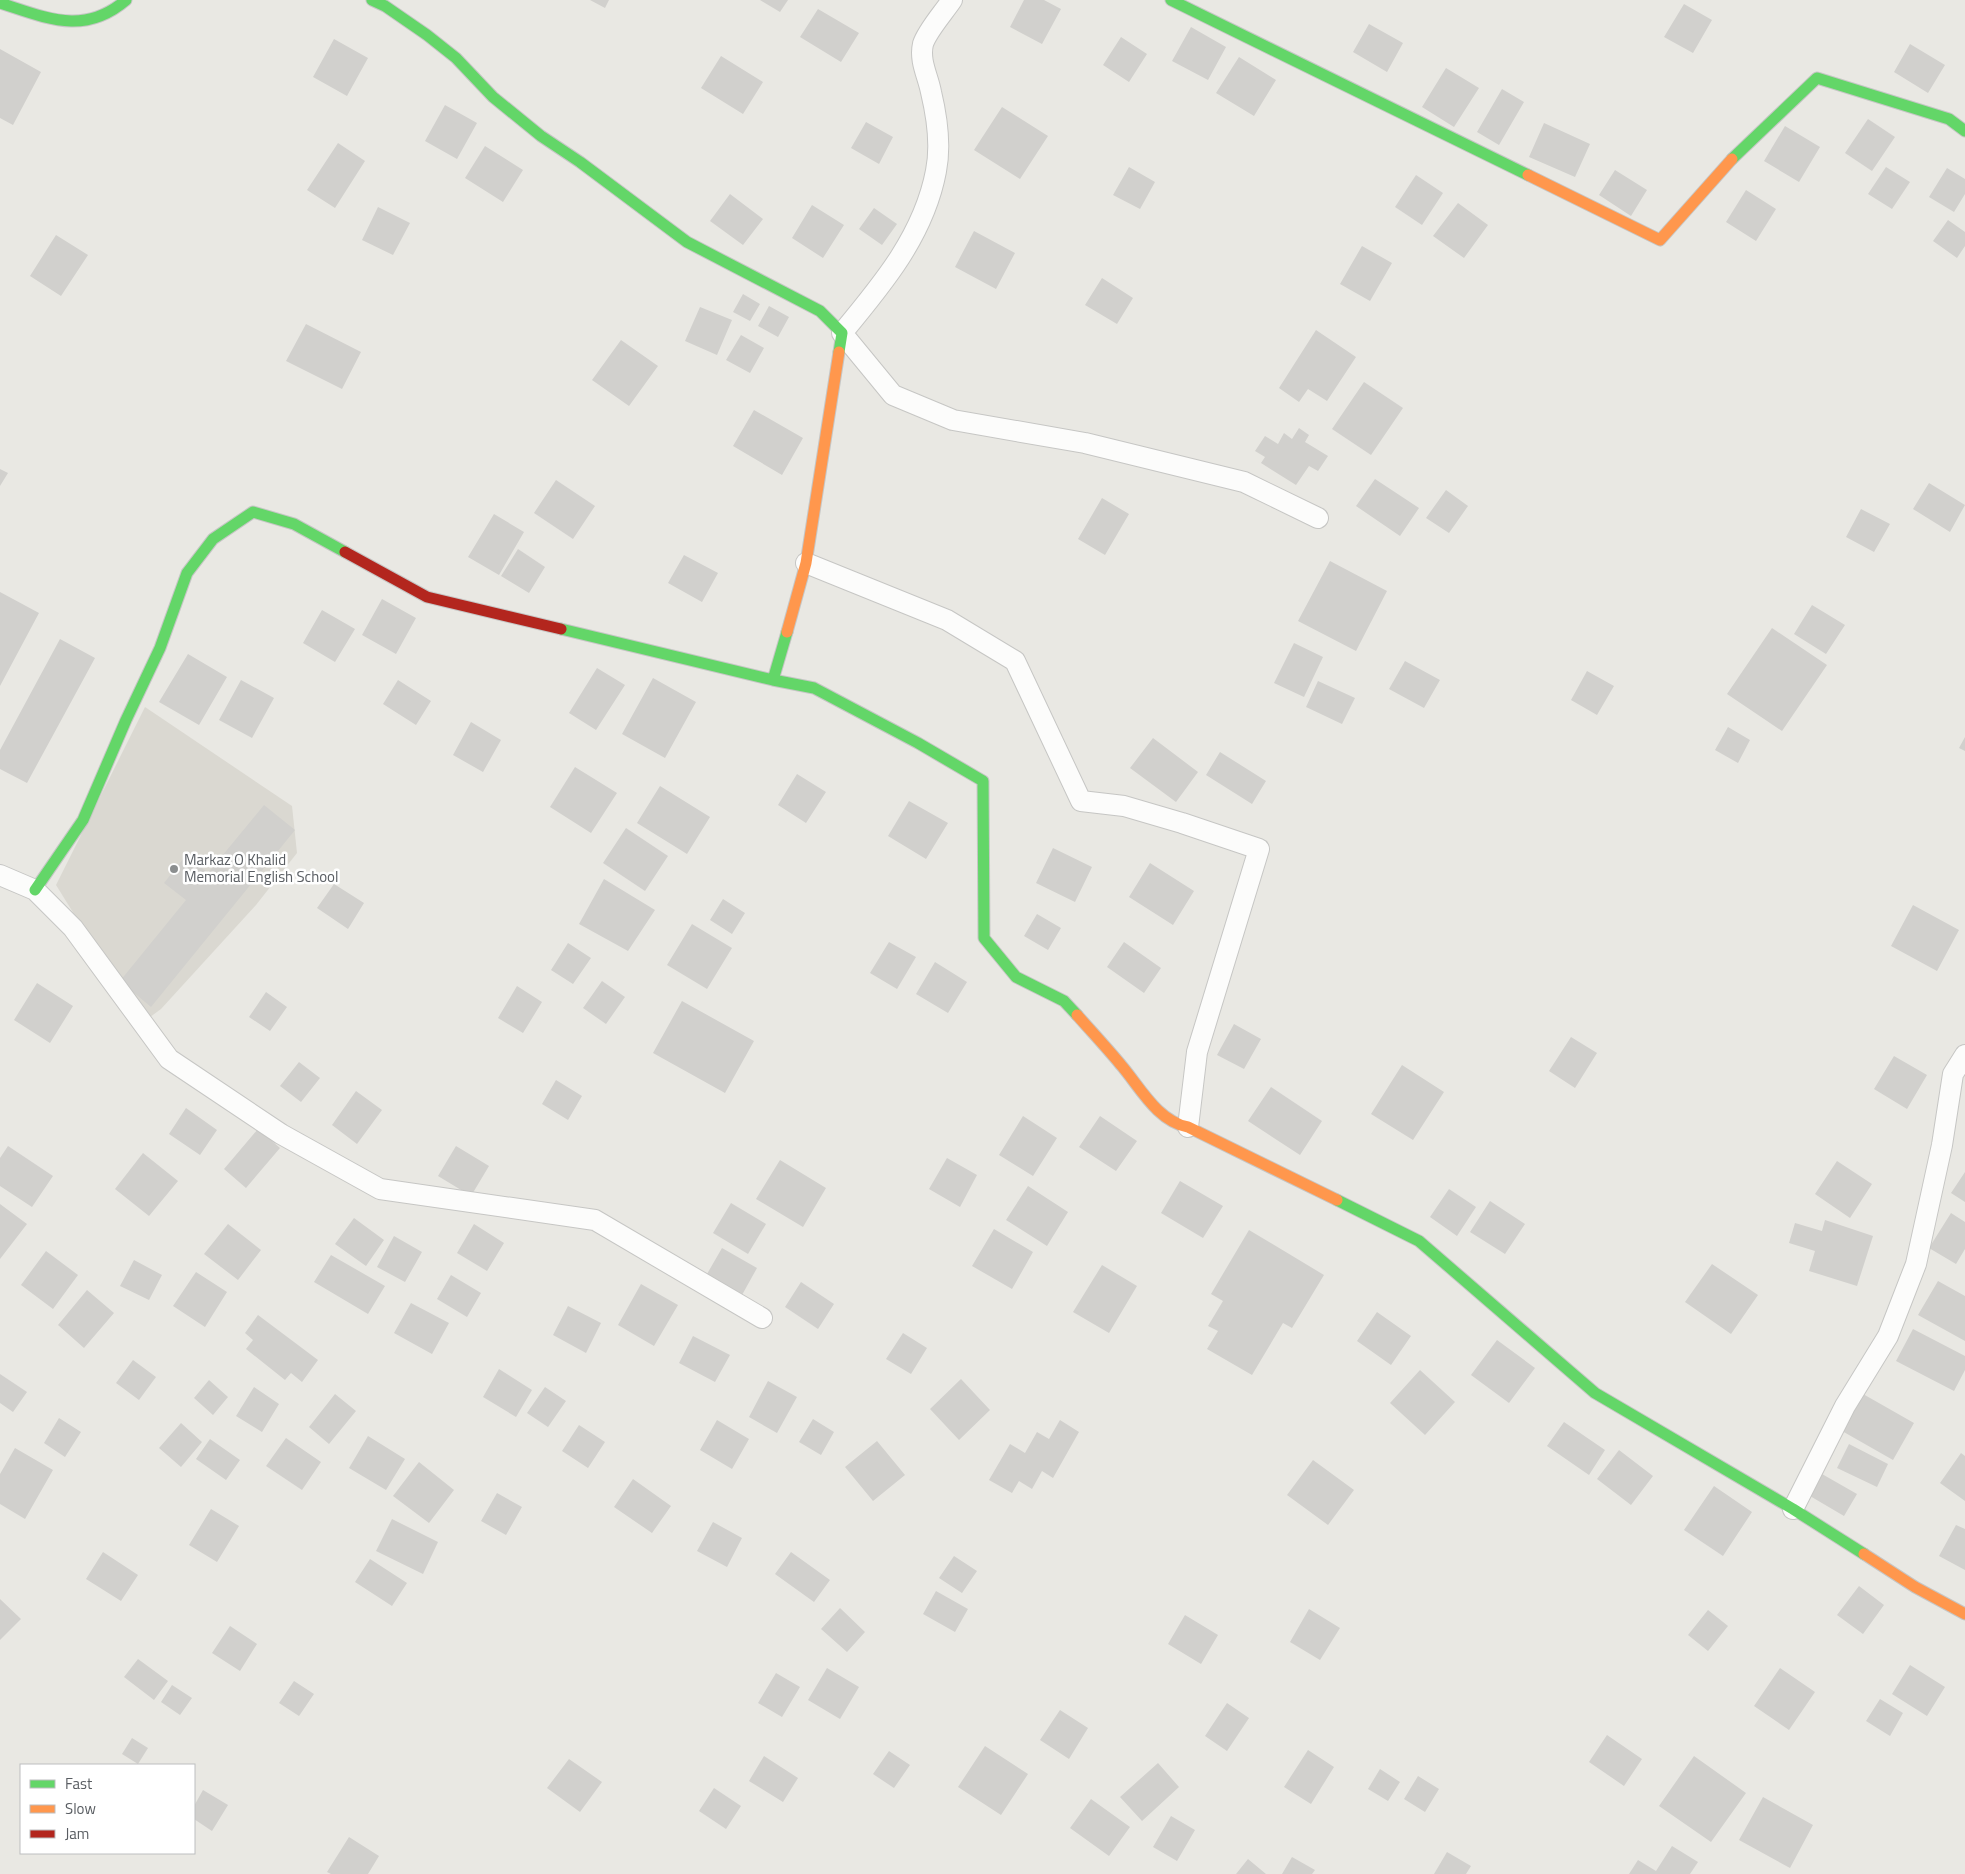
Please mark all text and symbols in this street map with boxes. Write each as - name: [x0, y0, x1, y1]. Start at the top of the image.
- place label: Markaz O Khalid Memorial English School: [184, 848, 339, 888]
- marker: Markaz O Khalid Memorial English School: [168, 863, 180, 875]
- legend: [20, 1764, 195, 1854]
- text: Fast: [65, 1772, 93, 1795]
- text: Slow: [65, 1797, 96, 1820]
- text: Jam: [65, 1822, 89, 1845]

